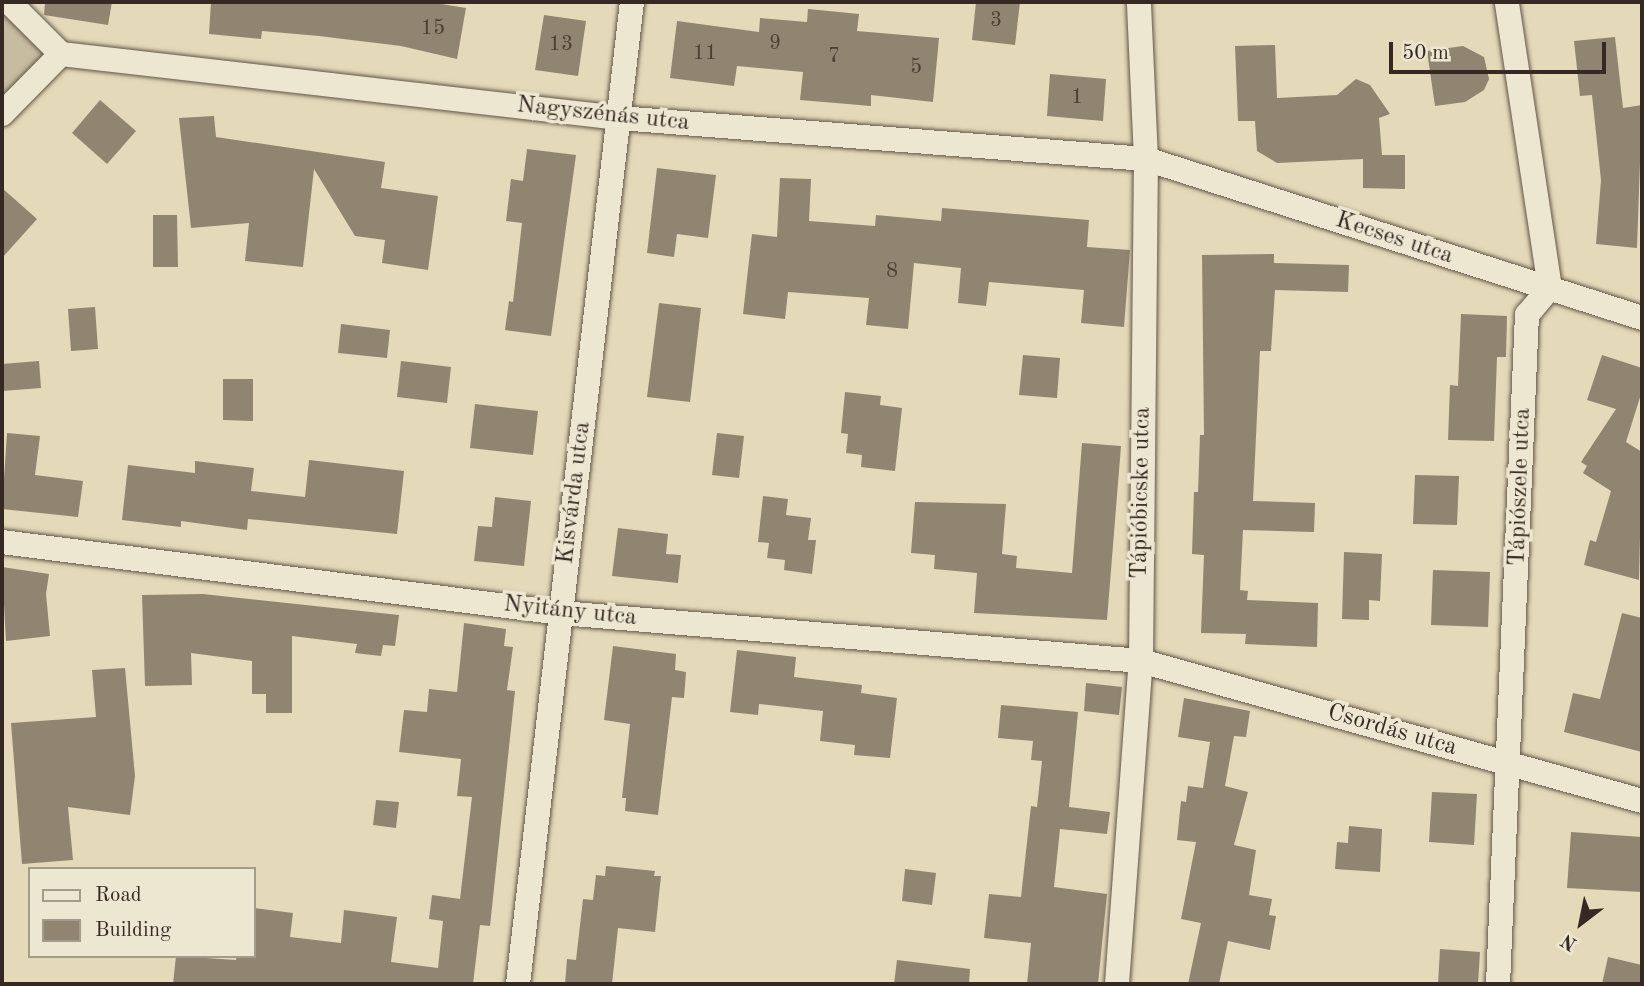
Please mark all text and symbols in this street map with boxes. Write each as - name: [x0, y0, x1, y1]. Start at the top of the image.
- house number: 3: [990, 8, 1002, 34]
- house number: 15: [421, 16, 445, 42]
- scale bar: [1392, 28, 1609, 72]
- house number: 9: [769, 31, 781, 57]
- house number: 13: [549, 32, 573, 58]
- house number: 11: [693, 41, 717, 67]
- text: 50 m: [1402, 43, 1449, 64]
- house number: 7: [828, 44, 840, 70]
- house number: 5: [910, 55, 922, 81]
- house number: 1: [1071, 85, 1083, 111]
- street label: Nagyszénás utca: [515, 92, 691, 138]
- street label: Kecses utca: [1332, 206, 1456, 272]
- house number: 8: [886, 259, 898, 285]
- street label: Tápióbicske utca: [1126, 407, 1158, 579]
- street label: Tápiószele utca: [1504, 407, 1538, 567]
- street label: Kisvárda utca: [552, 420, 598, 566]
- street label: Nyitány utca: [502, 591, 638, 633]
- street label: Csordás utca: [1324, 699, 1460, 763]
- legend: [28, 867, 256, 958]
- text: Road: [95, 885, 142, 906]
- north arrow: [1546, 888, 1616, 958]
- text: Building: [95, 920, 171, 941]
- text: N: [1558, 929, 1581, 953]

